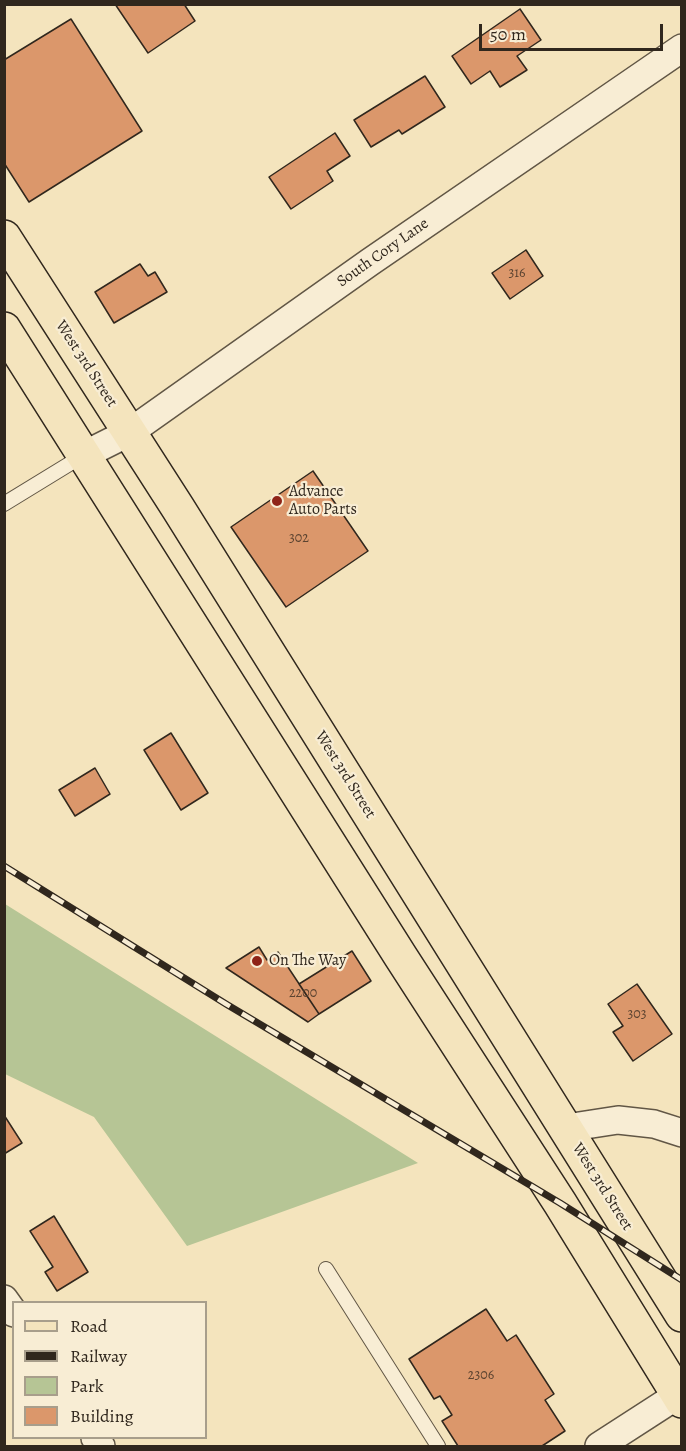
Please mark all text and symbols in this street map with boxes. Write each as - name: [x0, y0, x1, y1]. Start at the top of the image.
- scale bar: [482, 12, 666, 50]
- text: 50 m: [490, 22, 526, 46]
- street label: South Cory Lane: [333, 214, 433, 292]
- house number: 316: [508, 266, 526, 282]
- street label: West 3rd Street: [51, 317, 121, 411]
- place label: Advance Auto Parts: [289, 482, 357, 520]
- marker: Advance Auto Parts: [270, 494, 284, 508]
- house number: 302: [289, 531, 309, 547]
- street label: West 3rd Street: [310, 728, 380, 822]
- place label: On The Way: [269, 951, 346, 971]
- marker: On The Way: [250, 954, 264, 968]
- house number: 2200: [289, 986, 317, 1002]
- house number: 303: [627, 1007, 647, 1023]
- street label: West 3rd Street: [567, 1140, 637, 1234]
- legend: [12, 1301, 207, 1439]
- text: Road: [70, 1314, 107, 1338]
- text: Railway: [70, 1344, 127, 1368]
- house number: 2306: [468, 1368, 494, 1384]
- text: Park: [70, 1374, 104, 1398]
- text: Building: [70, 1404, 134, 1428]

